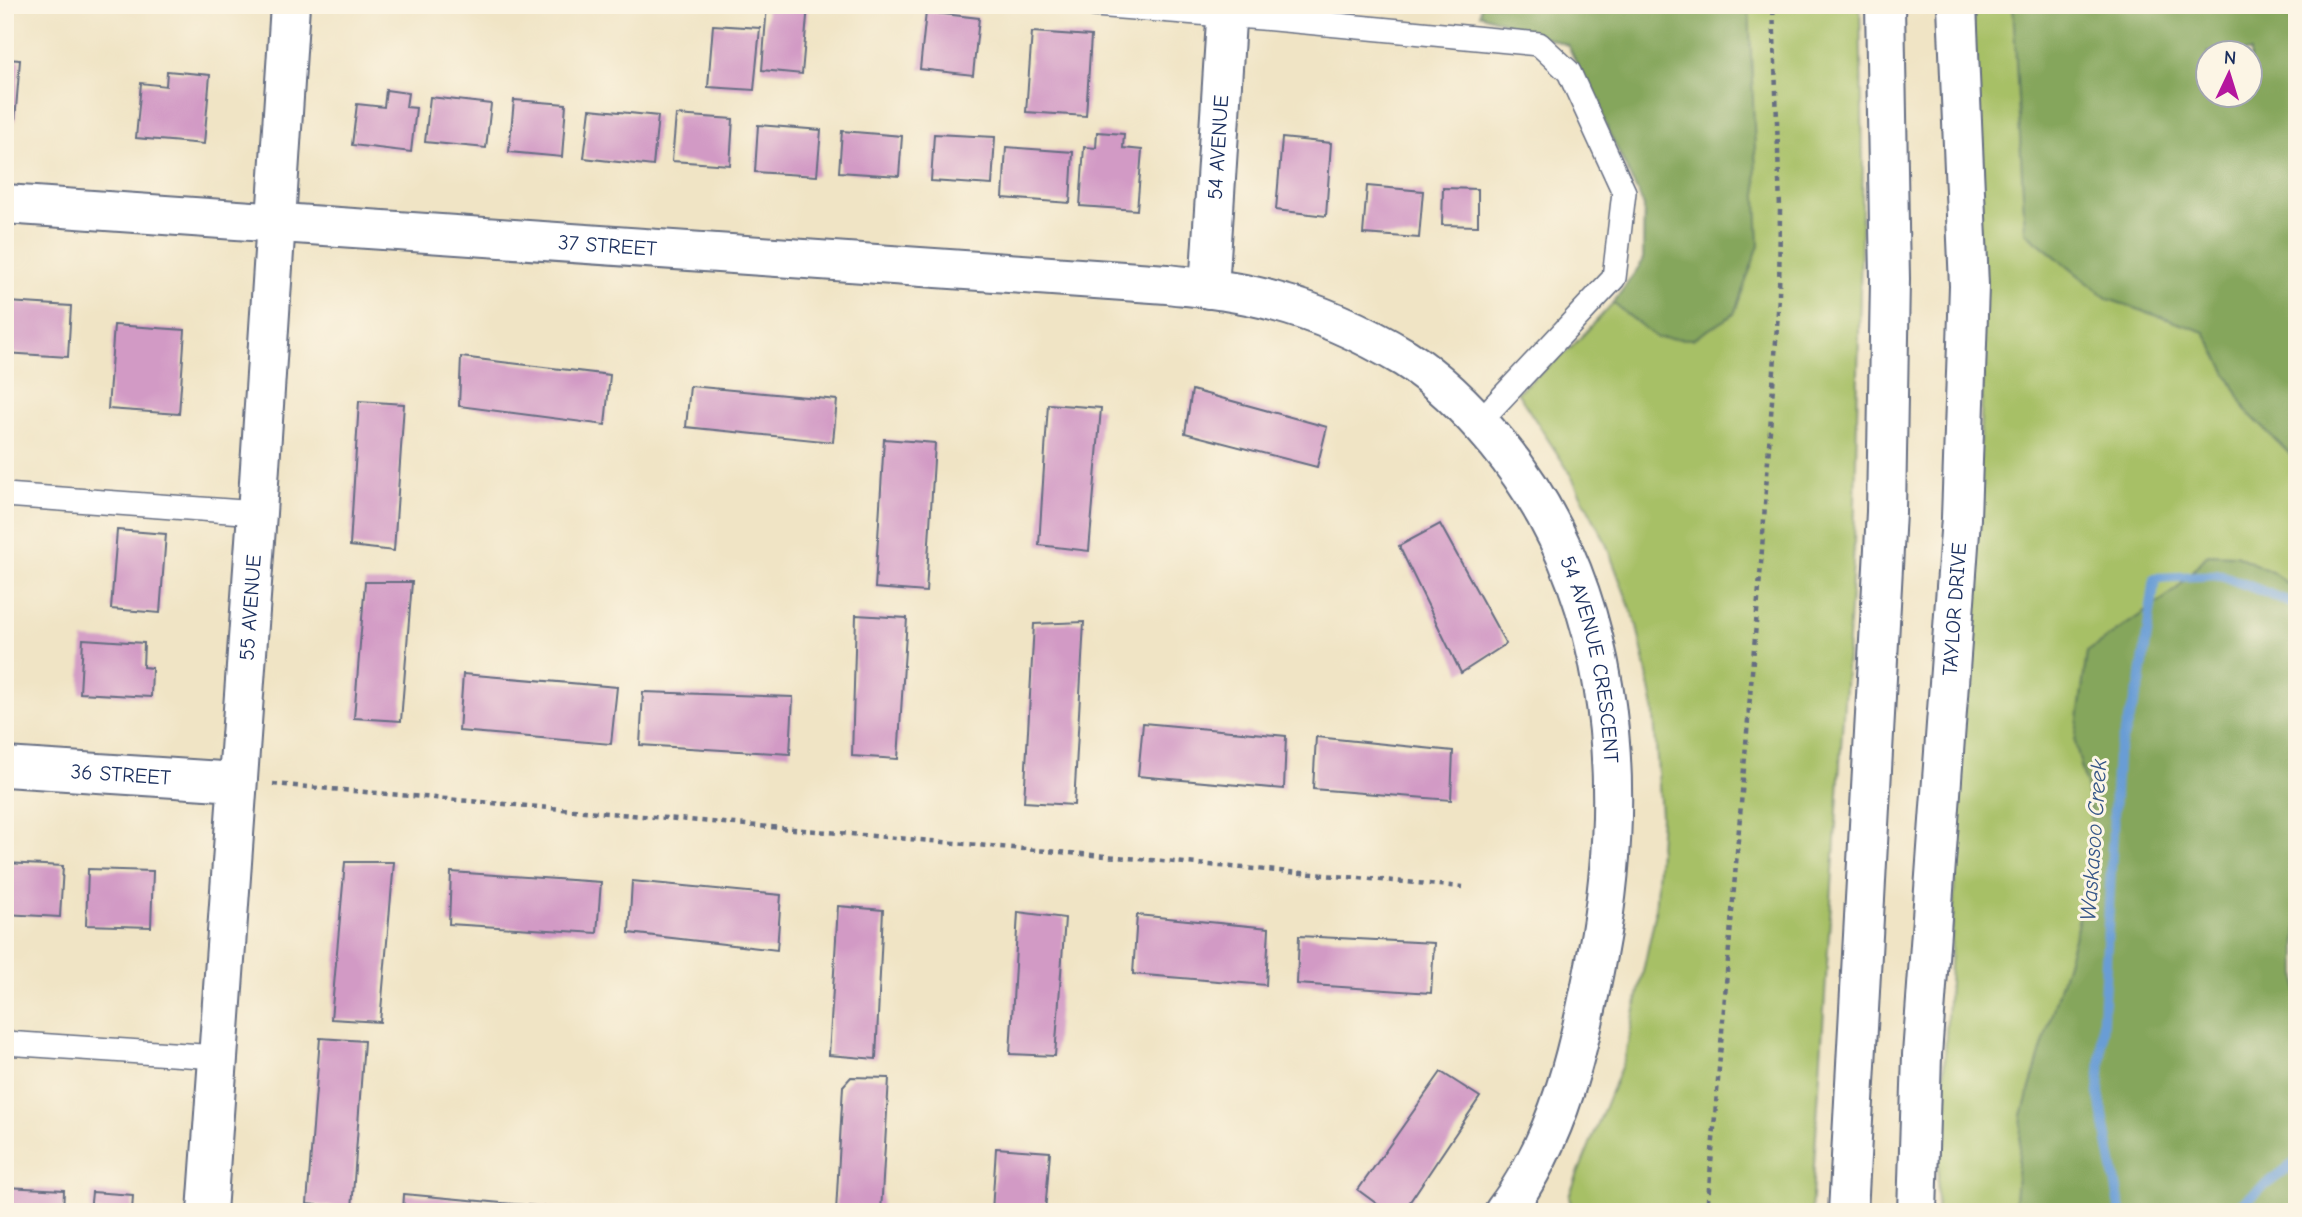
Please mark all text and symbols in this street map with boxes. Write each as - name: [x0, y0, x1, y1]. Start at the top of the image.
- north arrow: [2194, 38, 2264, 108]
- text: N: [2223, 47, 2237, 69]
- street label: 54 AVENUE: [1203, 94, 1233, 200]
- street label: 37 STREET: [557, 230, 658, 261]
- street label: TAYLOR DRIVE: [1938, 542, 1971, 677]
- street label: 54 AVENUE CRESCENT: [1555, 552, 1623, 764]
- street label: 55 AVENUE: [234, 554, 266, 661]
- water label: Waskasoo Creek: [2074, 758, 2113, 922]
- street label: 36 STREET: [70, 759, 172, 790]

